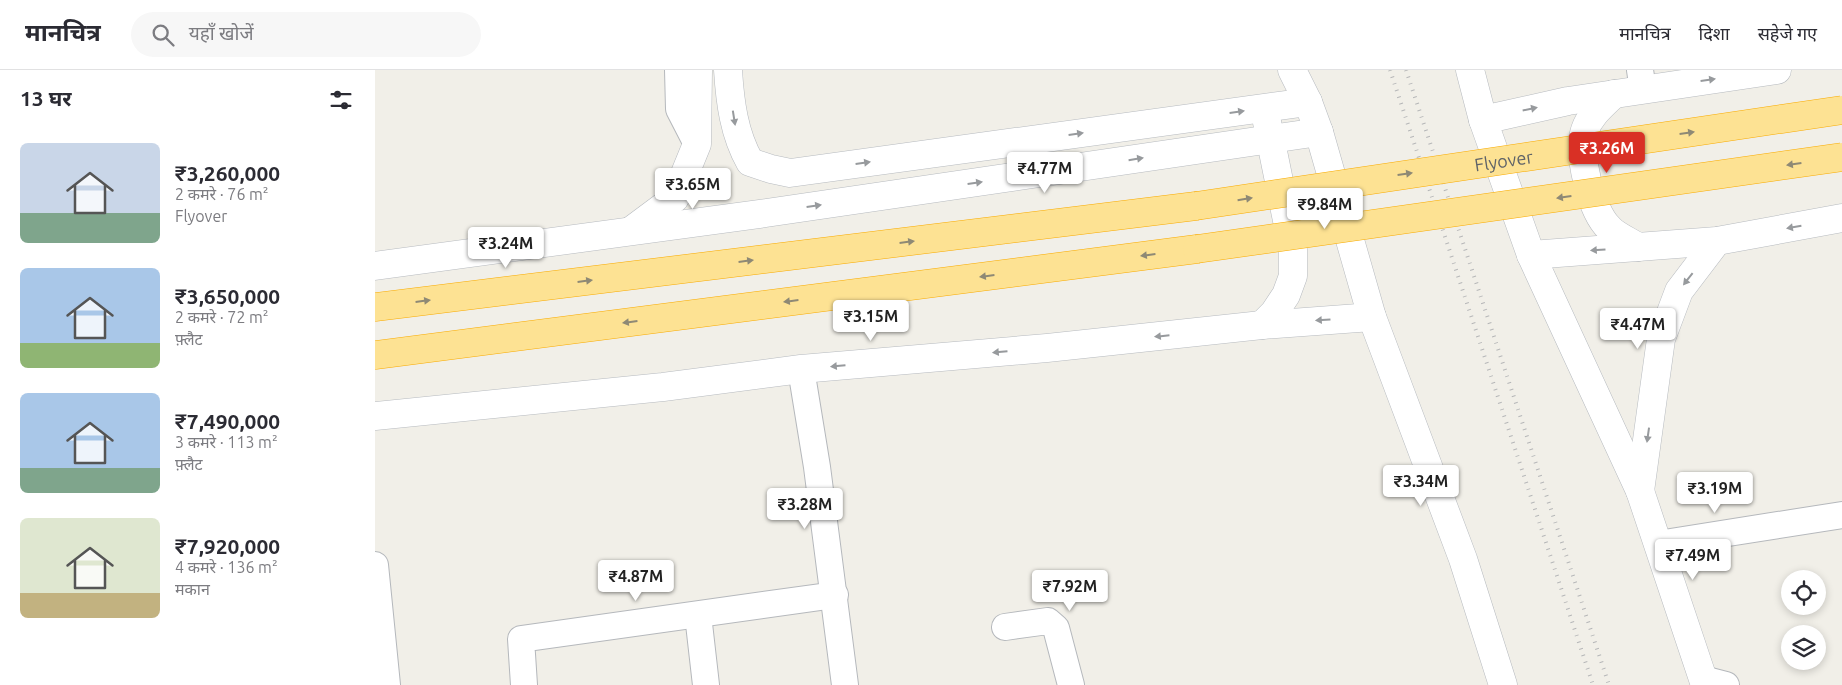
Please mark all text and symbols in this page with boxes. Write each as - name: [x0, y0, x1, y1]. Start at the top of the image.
- search box: [131, 12, 481, 57]
- text: मानचित्र: [25, 19, 101, 46]
- icon: search: [149, 21, 177, 49]
- text: यहाँ खोजें: [189, 22, 254, 44]
- text: मानचित्र: [1619, 23, 1671, 43]
- text: दिशा: [1699, 23, 1730, 43]
- text: सहेजे गए: [1758, 23, 1817, 43]
- one-way arrow: [1700, 76, 1716, 84]
- text: 13 घर: [20, 86, 72, 110]
- icon: filters: [327, 86, 355, 114]
- one-way arrow: [1523, 105, 1539, 113]
- one-way arrow: [1229, 108, 1245, 116]
- one-way arrow: [730, 111, 738, 127]
- one-way arrow: [1680, 128, 1696, 136]
- one-way arrow: [1068, 130, 1084, 138]
- pin: ₹3.26M: [1566, 132, 1648, 174]
- text: ₹3.26M: [1580, 139, 1634, 157]
- street label: Flyover: [1473, 146, 1534, 175]
- pin: ₹4.77M: [1004, 152, 1086, 194]
- one-way arrow: [1128, 155, 1144, 163]
- one-way arrow: [855, 159, 871, 167]
- text: ₹4.77M: [1018, 159, 1072, 177]
- one-way arrow: [1785, 160, 1801, 168]
- text: ₹3,260,000: [175, 161, 280, 185]
- icon: home: [60, 163, 120, 223]
- pin: ₹3.65M: [652, 168, 734, 210]
- one-way arrow: [1398, 170, 1414, 178]
- text: ₹3.65M: [666, 175, 720, 193]
- one-way arrow: [967, 179, 983, 187]
- text: 2 कमरे · 76 m²: [175, 185, 269, 203]
- pin: ₹9.84M: [1284, 188, 1366, 230]
- one-way arrow: [1555, 193, 1571, 201]
- one-way arrow: [1237, 194, 1253, 202]
- text: ₹9.84M: [1298, 195, 1352, 213]
- one-way arrow: [806, 202, 822, 210]
- text: Flyover: [175, 207, 227, 225]
- one-way arrow: [1786, 223, 1802, 231]
- pin: ₹3.24M: [465, 226, 547, 269]
- text: ₹3.24M: [479, 234, 533, 252]
- one-way arrow: [900, 238, 916, 246]
- one-way arrow: [1590, 247, 1606, 255]
- one-way arrow: [1140, 251, 1156, 259]
- one-way arrow: [738, 257, 754, 265]
- one-way arrow: [979, 272, 995, 280]
- one-way arrow: [1682, 272, 1693, 285]
- one-way arrow: [577, 277, 593, 285]
- text: ₹3,650,000: [175, 284, 280, 308]
- icon: home: [60, 288, 120, 348]
- one-way arrow: [416, 297, 432, 305]
- one-way arrow: [783, 297, 799, 305]
- pin: ₹3.15M: [830, 300, 912, 342]
- text: ₹3.15M: [844, 307, 898, 325]
- text: 2 कमरे · 72 m²: [175, 308, 269, 326]
- pin: ₹4.47M: [1597, 308, 1679, 350]
- text: ₹4.47M: [1611, 315, 1665, 333]
- one-way arrow: [1315, 317, 1331, 325]
- one-way arrow: [622, 318, 638, 326]
- text: फ़्लैट: [175, 330, 203, 348]
- one-way arrow: [1153, 332, 1169, 340]
- one-way arrow: [992, 348, 1008, 356]
- one-way arrow: [830, 362, 846, 370]
- text: ₹7,490,000: [175, 409, 280, 433]
- icon: home: [60, 413, 120, 473]
- one-way arrow: [1644, 427, 1652, 443]
- text: 3 कमरे · 113 m²: [175, 433, 278, 451]
- text: फ़्लैट: [175, 455, 203, 473]
- pin: ₹3.34M: [1380, 464, 1462, 507]
- text: ₹3.34M: [1394, 472, 1448, 490]
- pin: ₹3.19M: [1674, 472, 1756, 514]
- text: ₹3.19M: [1688, 479, 1742, 497]
- pin: ₹3.28M: [764, 488, 846, 530]
- text: ₹3.28M: [778, 495, 832, 513]
- text: ₹7,920,000: [175, 534, 280, 558]
- icon: home: [60, 538, 120, 598]
- pin: ₹7.49M: [1652, 538, 1734, 581]
- text: ₹7.49M: [1666, 546, 1720, 564]
- text: 4 कमरे · 136 m²: [175, 558, 278, 576]
- pin: ₹4.87M: [595, 560, 677, 602]
- text: ₹4.87M: [609, 567, 663, 585]
- pin: ₹7.92M: [1029, 570, 1111, 612]
- map controls: [1781, 570, 1826, 670]
- button: locate: [1781, 570, 1826, 615]
- text: ₹7.92M: [1043, 577, 1097, 595]
- text: मकान: [175, 580, 210, 598]
- button: layers: [1781, 625, 1826, 670]

